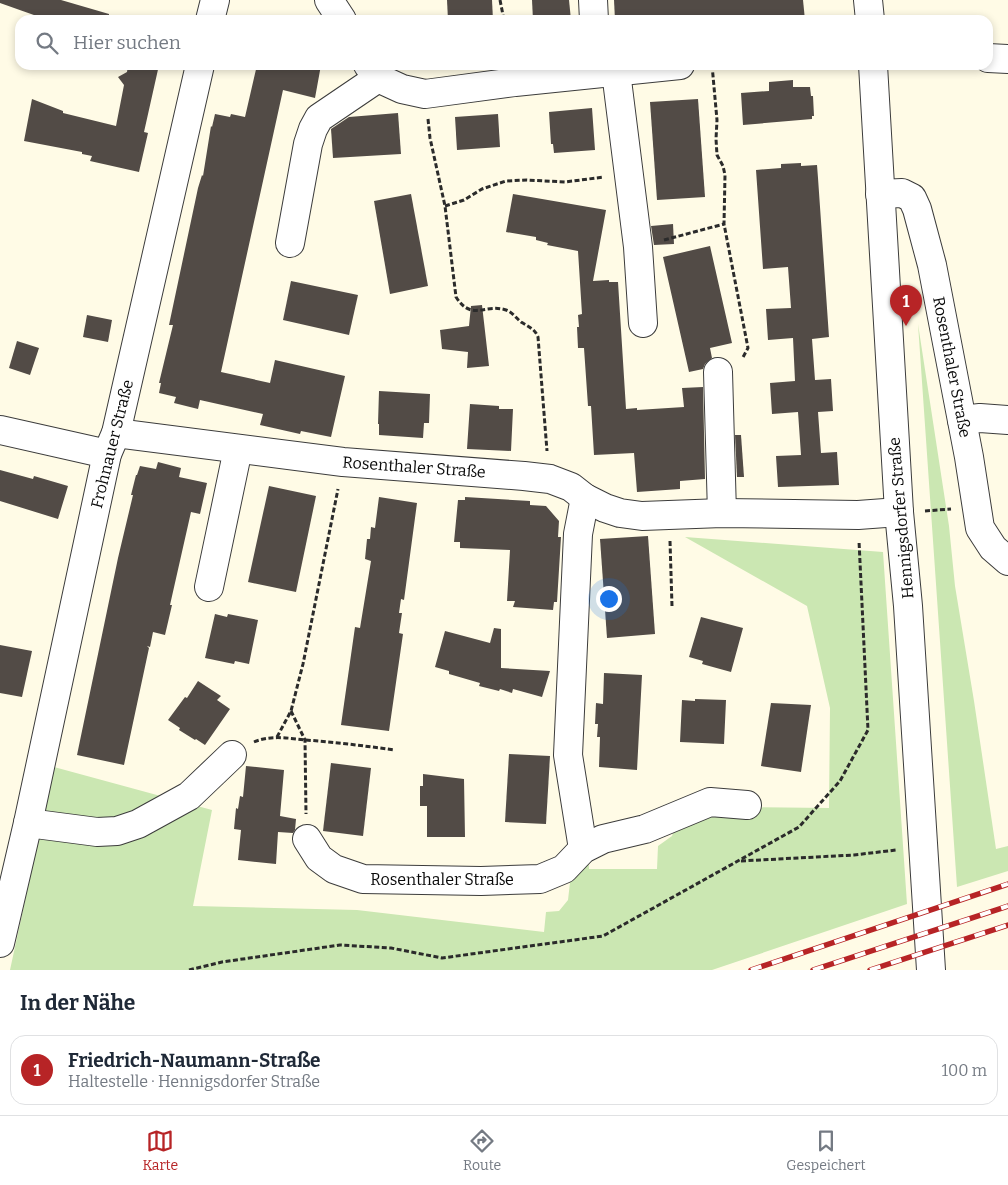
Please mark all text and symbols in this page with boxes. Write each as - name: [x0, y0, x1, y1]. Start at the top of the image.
- search box: [15, 15, 993, 70]
- icon: search: [33, 29, 61, 57]
- text: Hier suchen: [73, 31, 181, 54]
- pin: 1: [890, 285, 922, 326]
- street label: Rosenthaler Straße: [929, 295, 975, 439]
- street label: Frohnauer Straße: [87, 378, 137, 510]
- street label: Hennigsdorfer Straße: [884, 436, 918, 600]
- street label: Rosenthaler Straße: [342, 453, 486, 481]
- your location: [596, 586, 622, 612]
- street label: Rosenthaler Straße: [370, 870, 514, 889]
- text: In der Nähe: [20, 990, 135, 1016]
- text: Friedrich-Naumann-Straße: [68, 1049, 320, 1072]
- text: 1: [34, 1061, 40, 1080]
- text: 100 m: [942, 1061, 987, 1080]
- text: Haltestelle · Hennigsdorfer Straße: [68, 1072, 320, 1091]
- tab: Karte: [142, 1127, 178, 1174]
- tab: Route: [463, 1127, 501, 1174]
- tab: Gespeichert: [786, 1127, 866, 1174]

